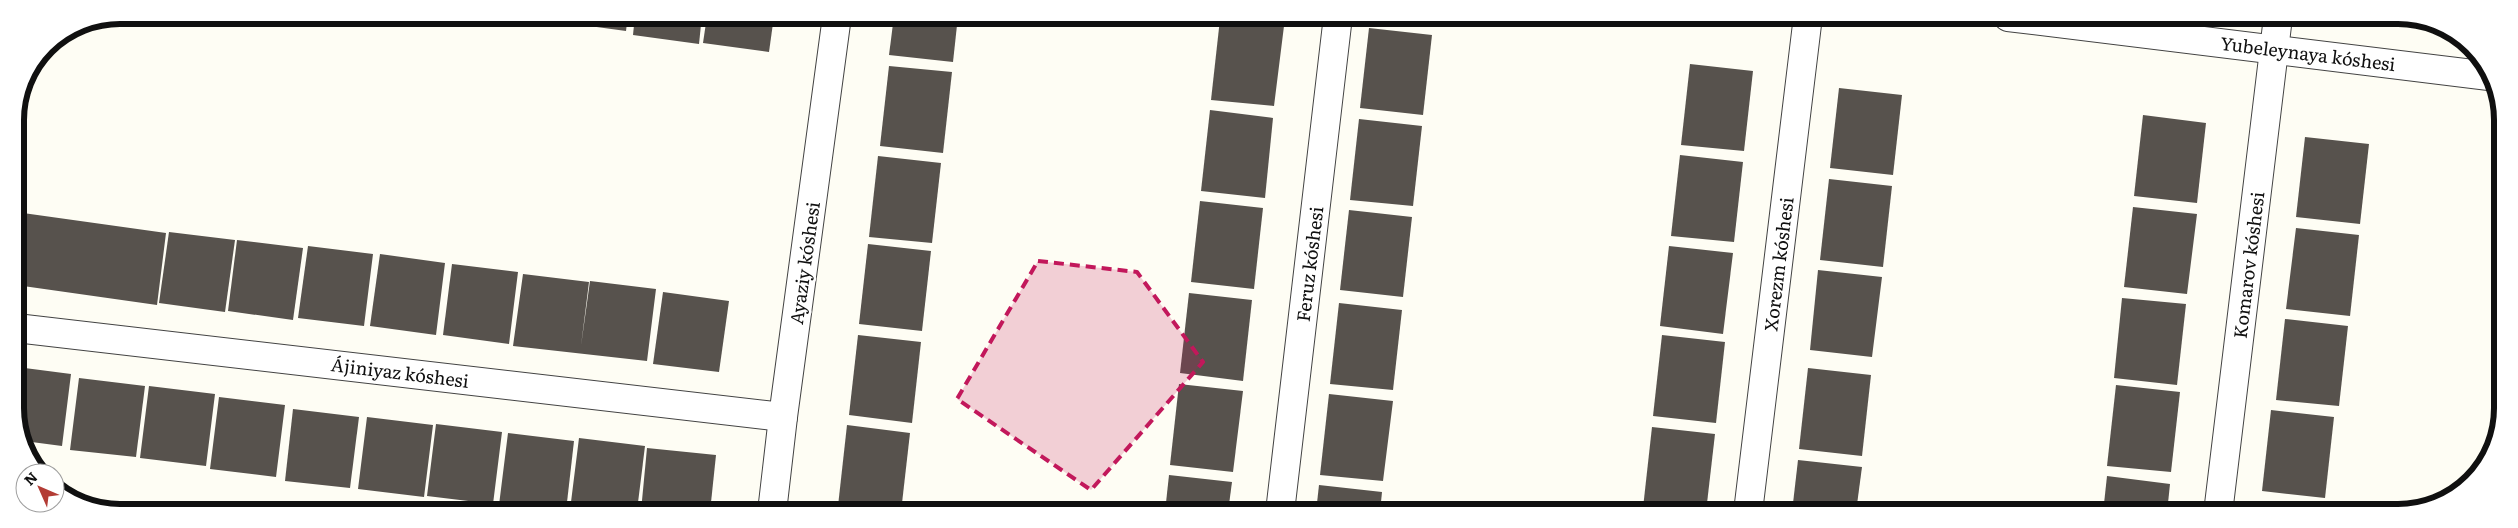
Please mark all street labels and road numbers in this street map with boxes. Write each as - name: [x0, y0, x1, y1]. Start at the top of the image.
- street label: Yubeleynaya kóshesi: [2219, 29, 2397, 77]
- street label: Komarov kóshesi: [2226, 190, 2270, 340]
- street label: Xorezm kóshesi: [1756, 196, 1800, 332]
- street label: Ayaziy kóshesi: [782, 200, 826, 326]
- street label: Feruz kóshesi: [1289, 205, 1329, 323]
- street label: Ájiniyaz kóshesi: [330, 350, 470, 394]

